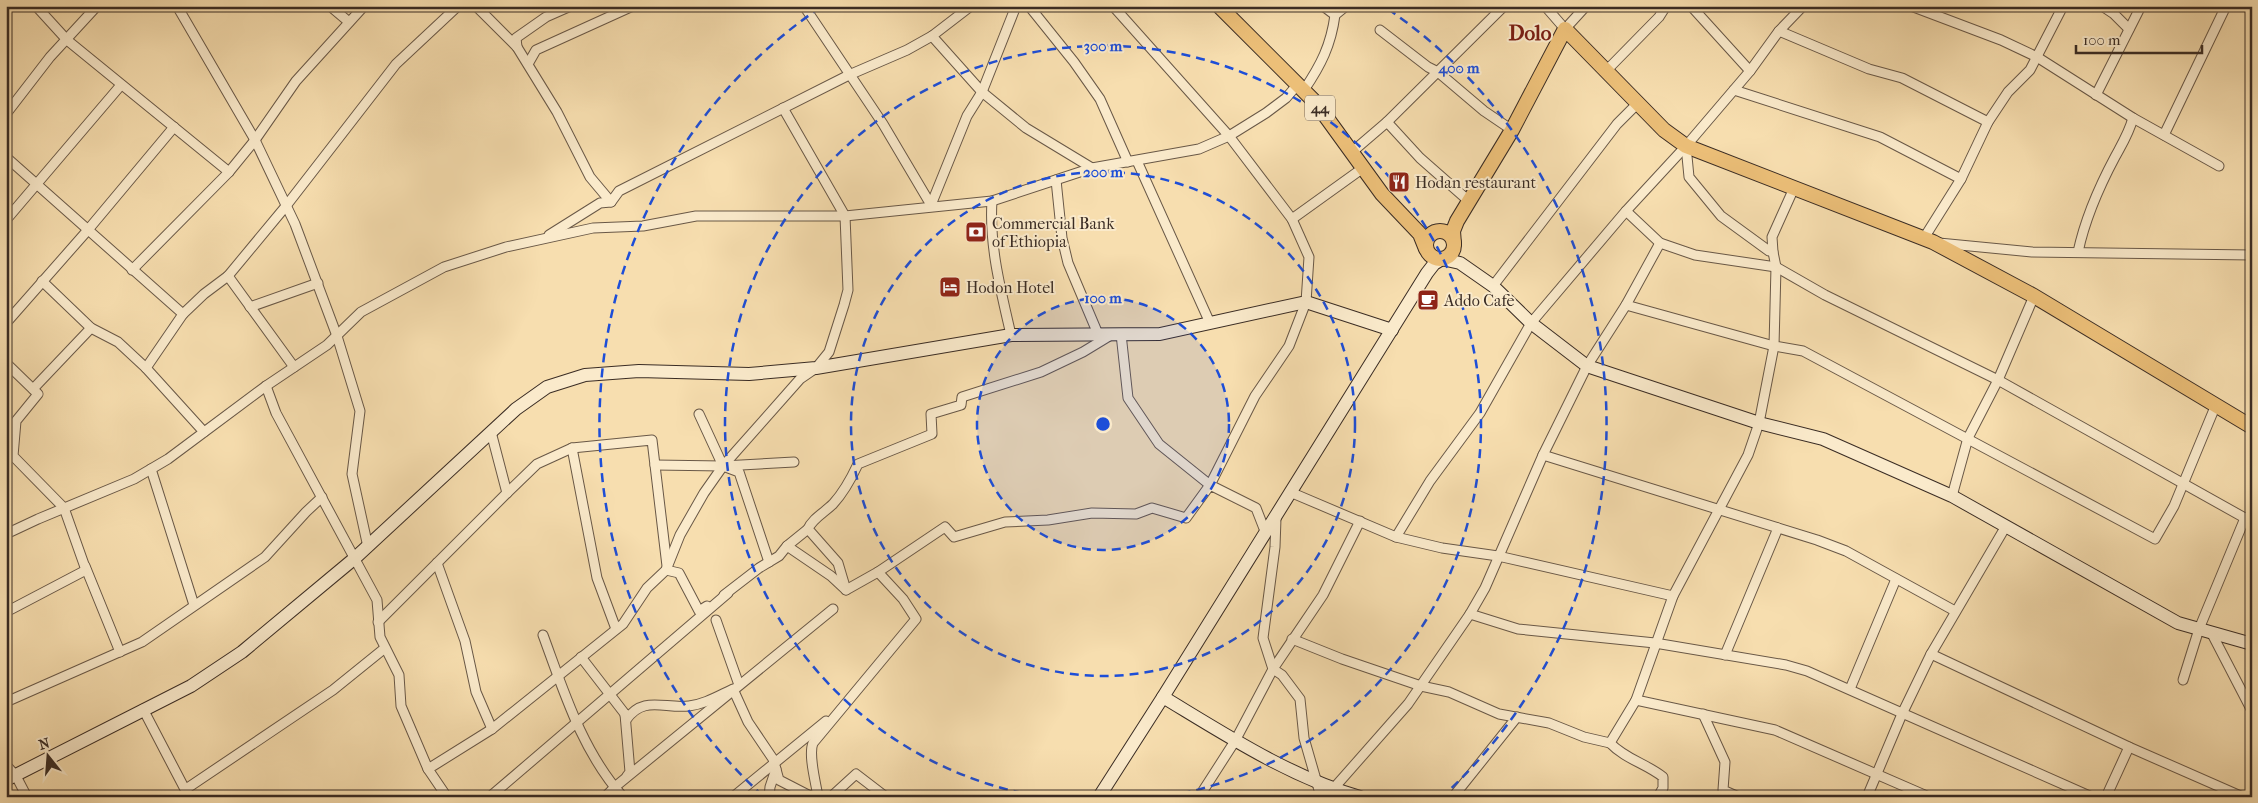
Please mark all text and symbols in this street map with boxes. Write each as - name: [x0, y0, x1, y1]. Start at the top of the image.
- district label: Dolo: [1509, 21, 1552, 45]
- scale bar: [2076, 22, 2202, 54]
- text: 100 m: [2083, 31, 2121, 49]
- text: 300 m: [1084, 37, 1123, 55]
- text: 400 m: [1437, 59, 1480, 77]
- road number: 44: [1305, 96, 1335, 120]
- text: 200 m: [1083, 163, 1123, 181]
- restaurant icon: Hodan restaurant: [1387, 170, 1411, 194]
- place label: Hodan restaurant: [1415, 173, 1536, 192]
- place label: Commercial Bank of Ethiopia: [992, 214, 1115, 251]
- bank icon: Commercial Bank of Ethiopia: [964, 220, 988, 244]
- hotel icon: Hodon Hotel: [938, 275, 962, 299]
- place label: Hodon Hotel: [966, 278, 1055, 297]
- cafe icon: Addo Cafe: [1416, 288, 1440, 312]
- text: 100 m: [1084, 289, 1122, 307]
- place label: Addo Cafe: [1443, 291, 1515, 310]
- centre of rings: [1094, 415, 1112, 433]
- north arrow: [22, 730, 72, 780]
- text: N: [37, 734, 52, 754]

